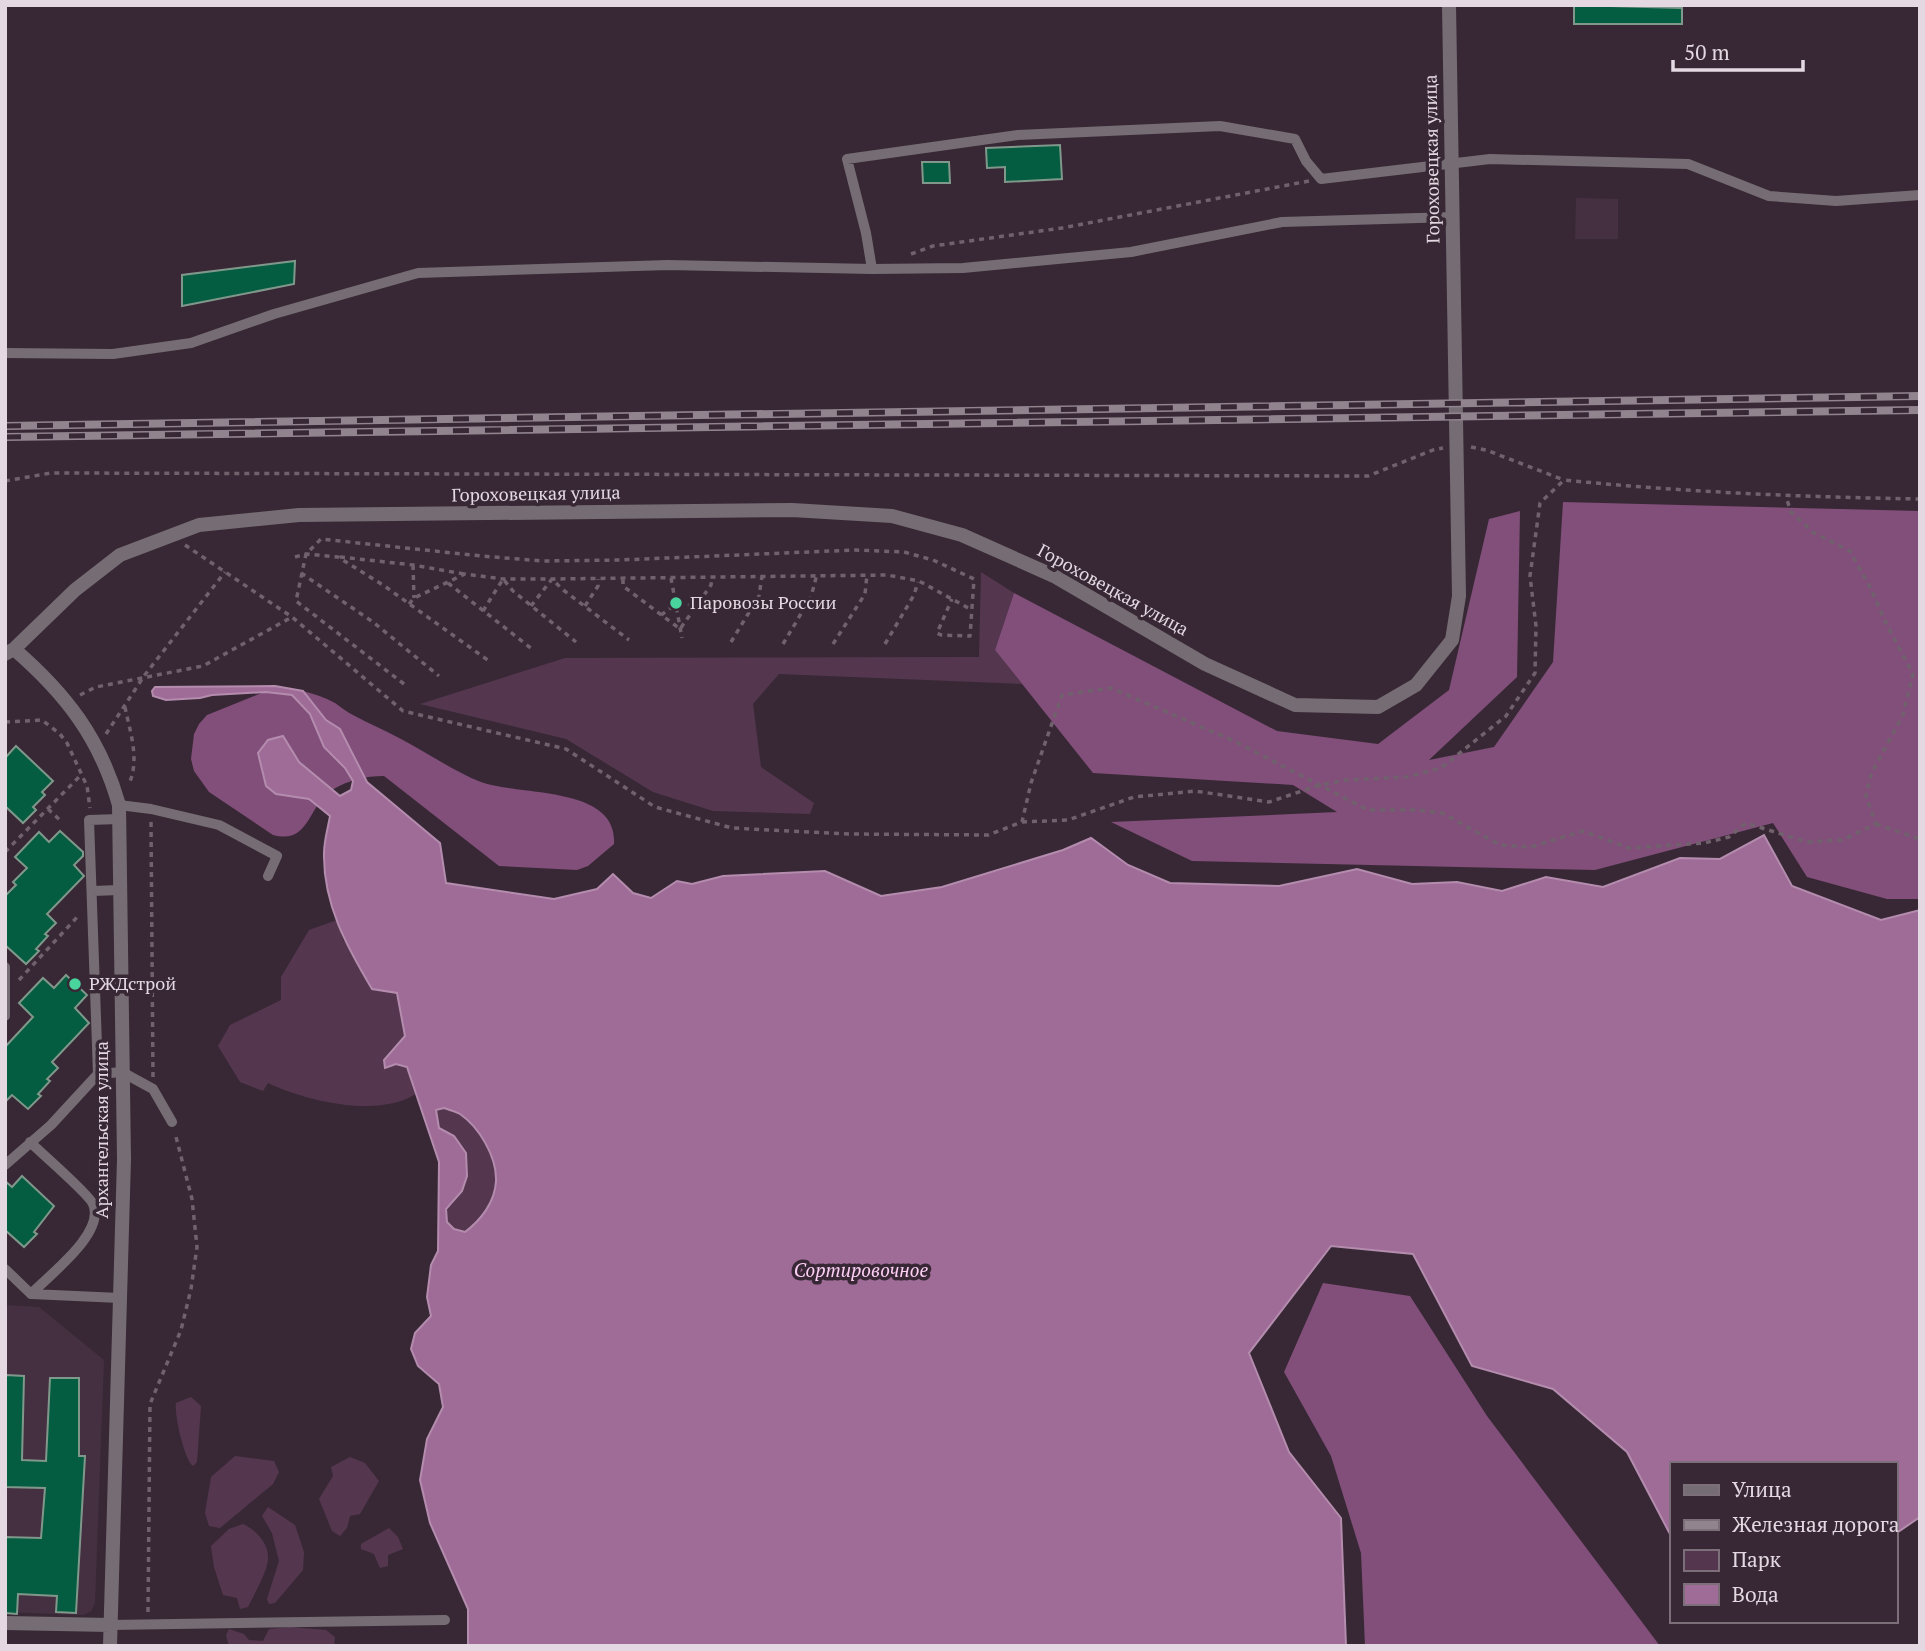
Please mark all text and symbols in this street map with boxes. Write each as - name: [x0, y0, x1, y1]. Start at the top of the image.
- scale bar: [1673, 28, 1802, 72]
- text: 50 m: [1684, 38, 1730, 66]
- street label: Гороховецкая улица: [1418, 74, 1444, 244]
- street label: Гороховецкая улица: [451, 480, 621, 506]
- street label: Гороховецкая улица: [1034, 538, 1193, 641]
- place label: Паровозы России: [690, 590, 837, 614]
- marker: Паровозы России: [668, 595, 684, 611]
- place label: РЖДстрой: [89, 971, 176, 995]
- marker: РЖДстрой: [67, 976, 83, 992]
- street label: Архангельская улица: [89, 1041, 113, 1219]
- water label: Сортировочное: [794, 1257, 928, 1282]
- legend: [1670, 1462, 1897, 1623]
- text: Улица: [1732, 1475, 1792, 1503]
- text: Железная дорога: [1732, 1510, 1900, 1538]
- text: Парк: [1732, 1545, 1782, 1573]
- text: Вода: [1732, 1580, 1779, 1608]

